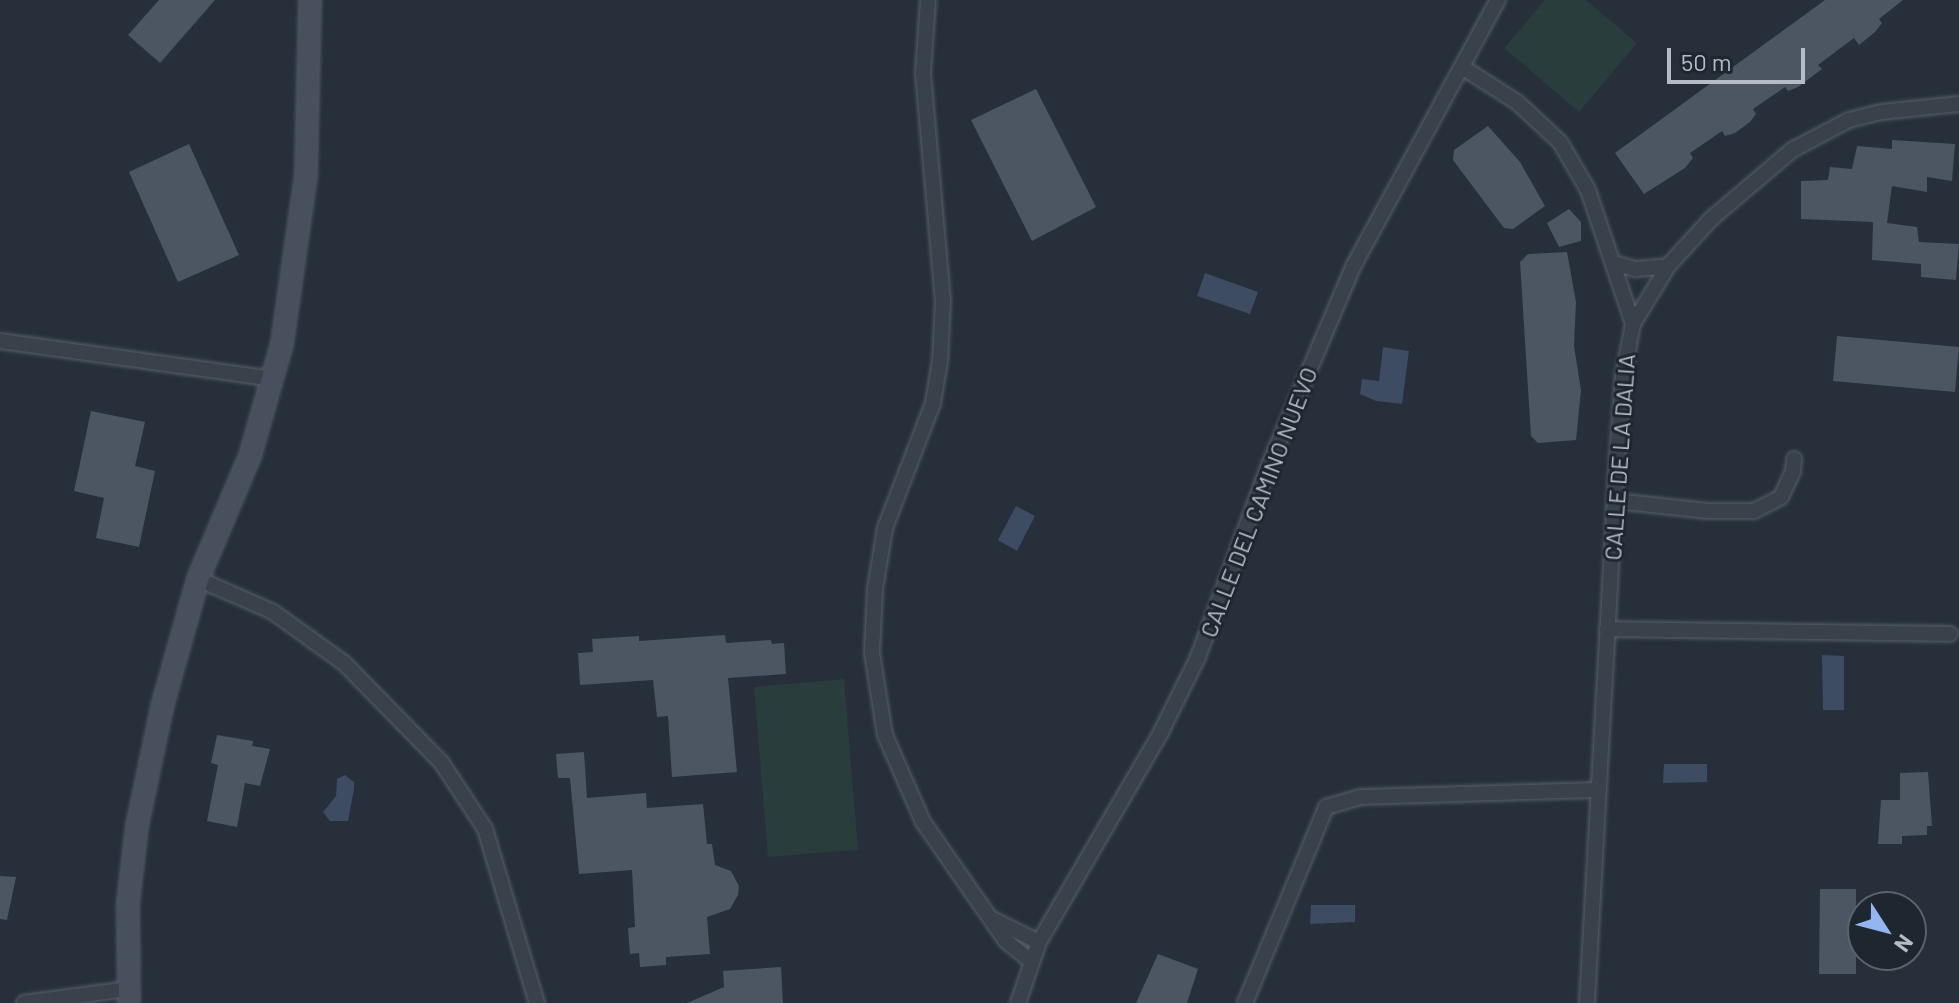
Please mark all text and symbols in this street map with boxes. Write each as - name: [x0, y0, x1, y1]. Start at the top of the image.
- scale bar: [1671, 32, 1809, 82]
- text: 50 m: [1681, 47, 1732, 76]
- street label: CALLE DE LA DALIA: [1597, 353, 1641, 561]
- street label: CALLE DEL CAMINO NUEVO: [1193, 363, 1323, 641]
- north arrow: [1847, 891, 1927, 971]
- text: N: [1890, 930, 1920, 957]

